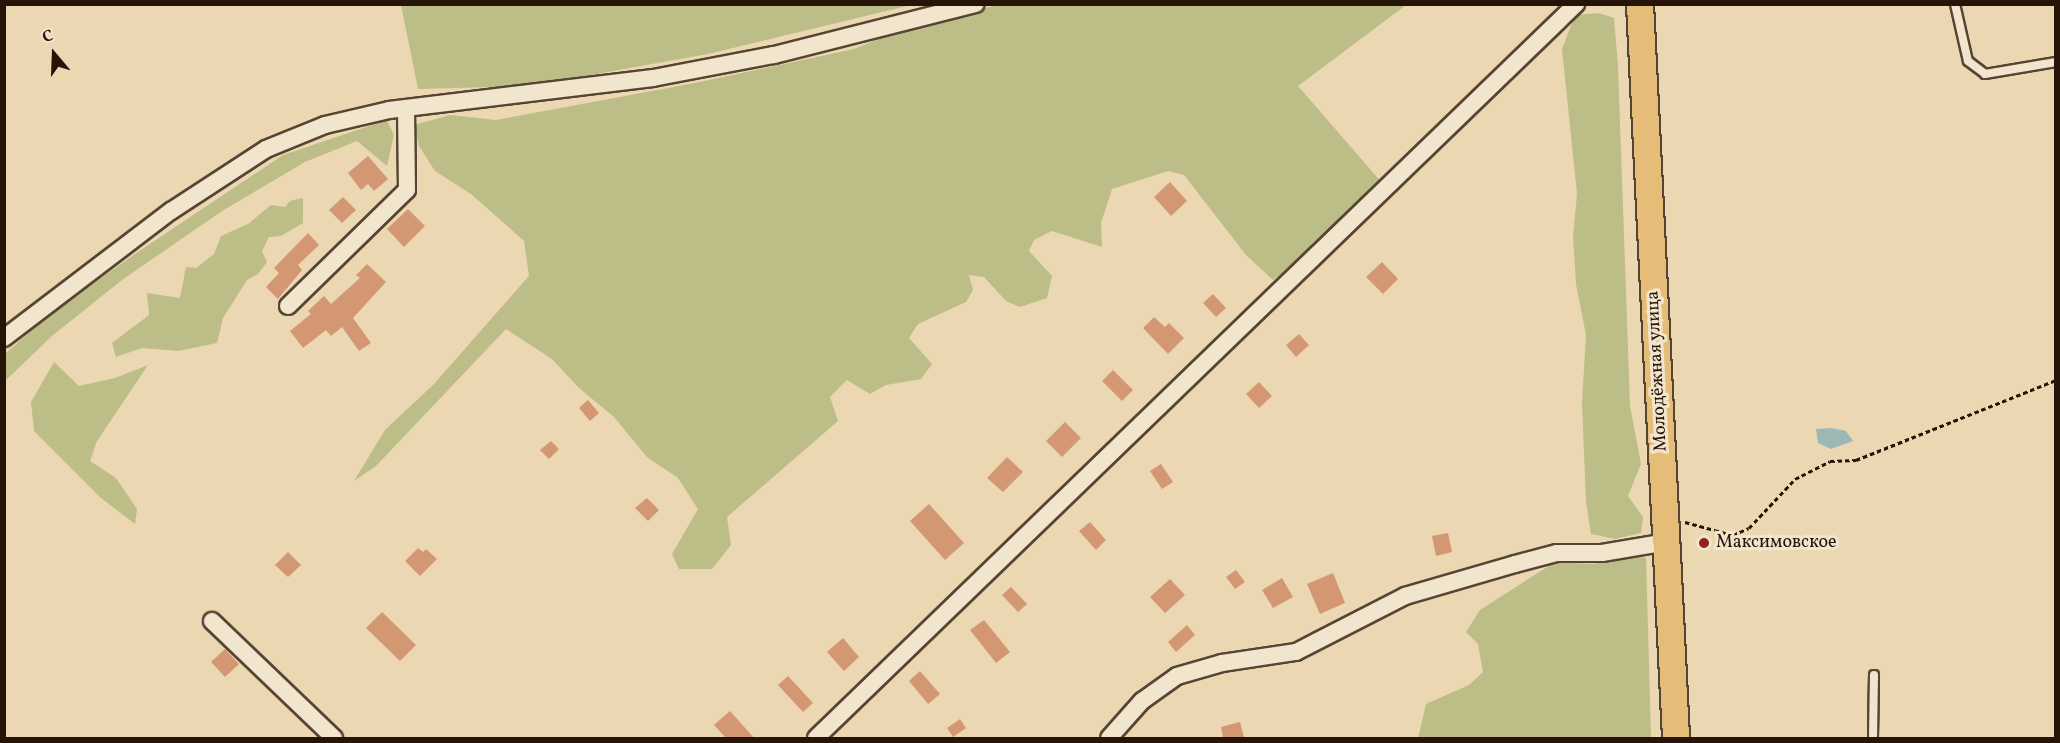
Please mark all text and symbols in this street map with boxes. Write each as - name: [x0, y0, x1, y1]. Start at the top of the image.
- north arrow: [24, 24, 84, 84]
- text: С: [40, 25, 57, 49]
- street label: Молодёжная улица: [1643, 290, 1673, 452]
- place label: Максимовское: [1716, 532, 1837, 554]
- marker: Максимовское: [1697, 536, 1711, 550]

